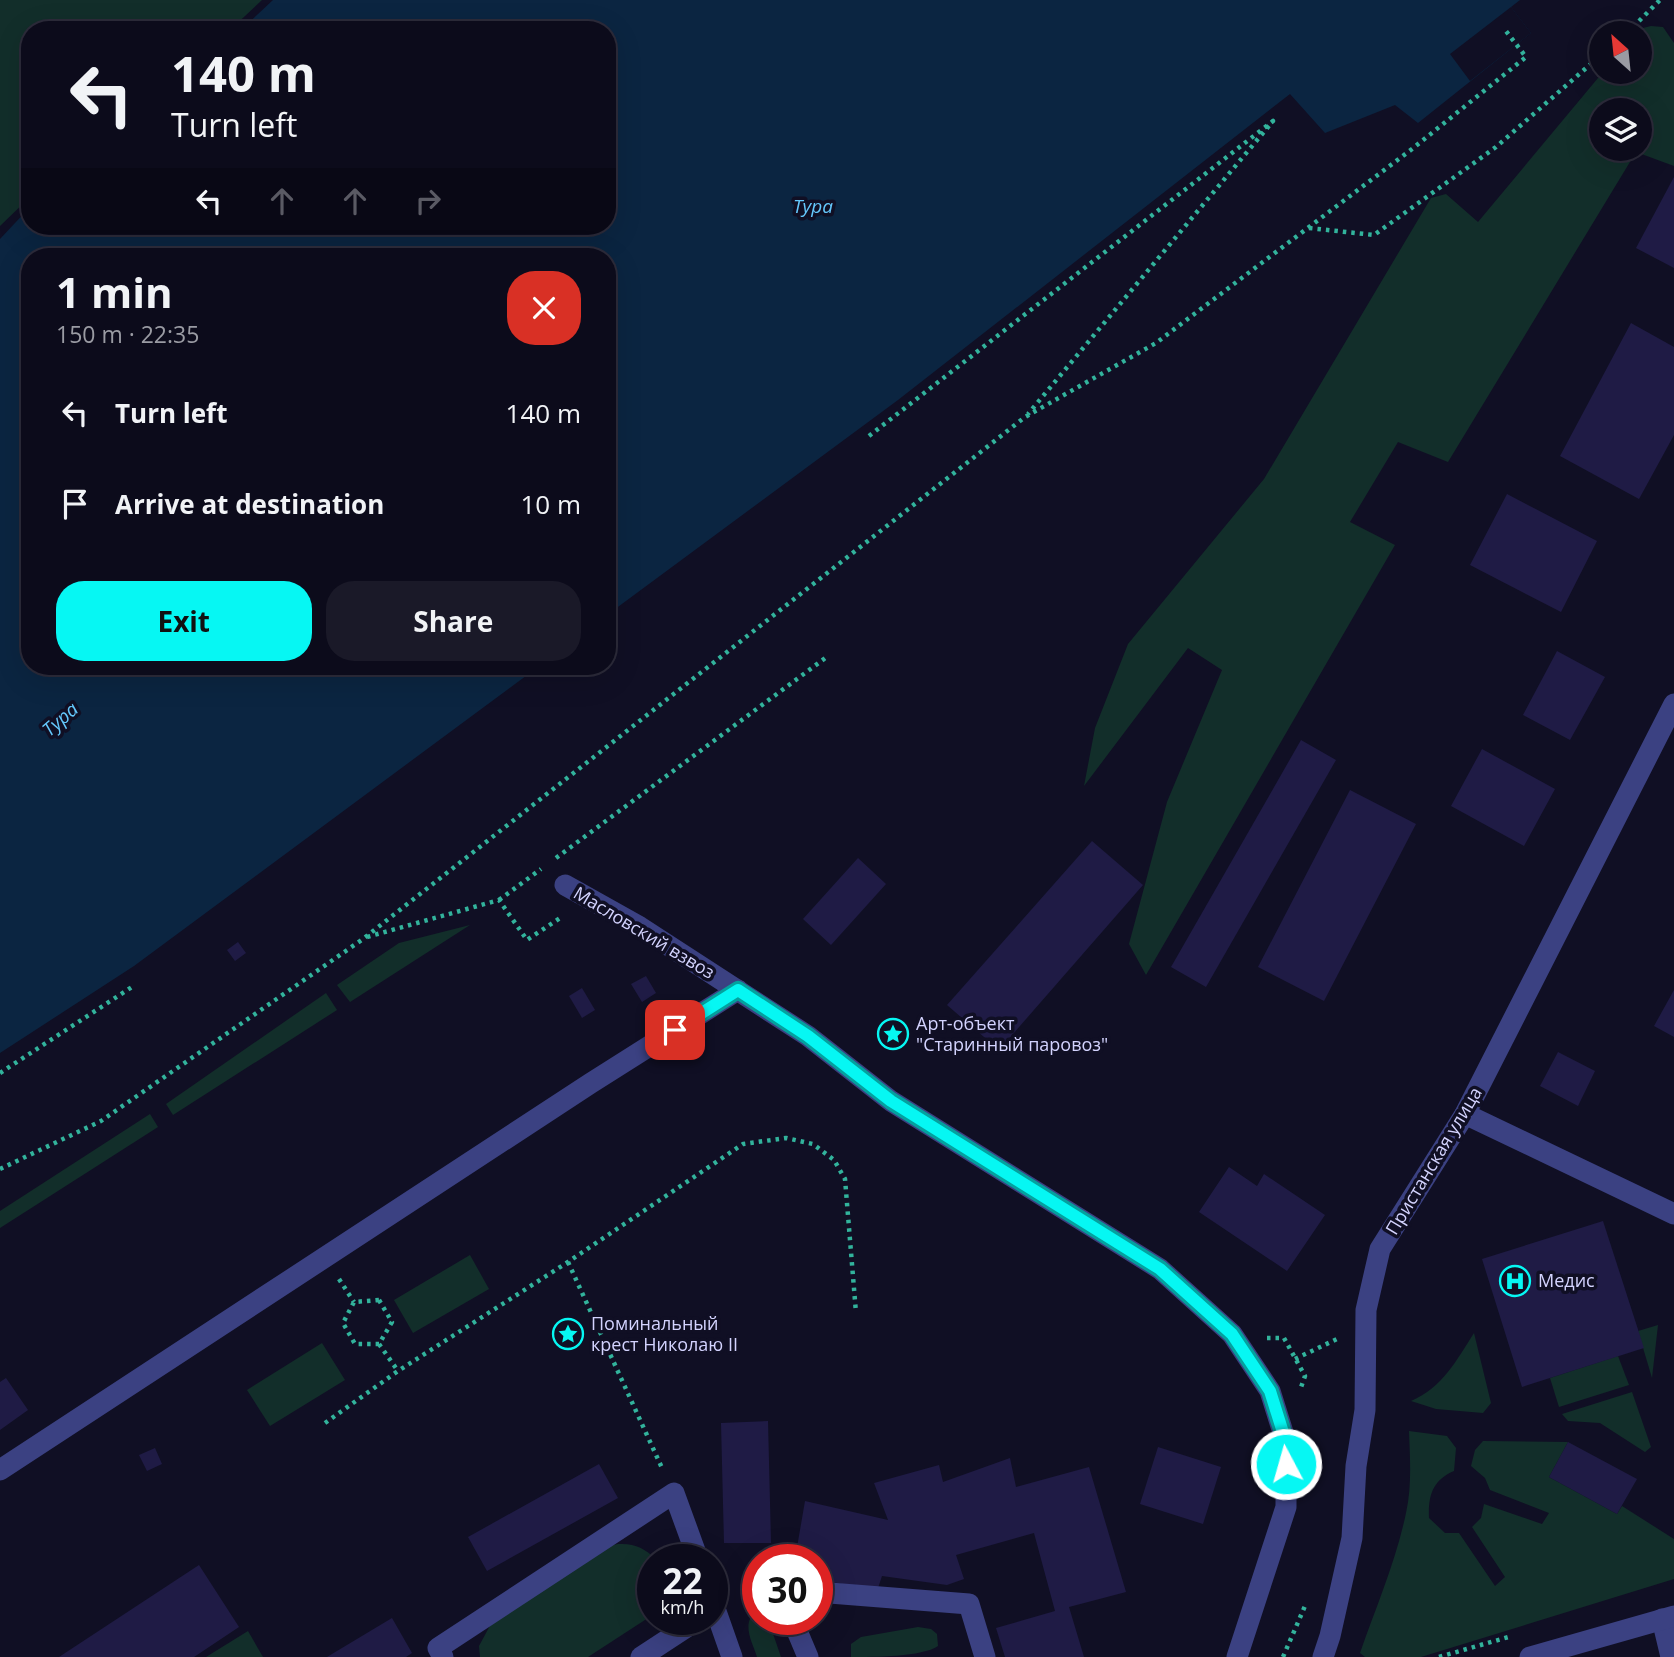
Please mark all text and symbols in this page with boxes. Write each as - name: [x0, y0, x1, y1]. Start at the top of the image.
- north arrow: [1589, 21, 1652, 84]
- map controls: [1589, 21, 1652, 161]
- text: 140 m: [171, 40, 316, 106]
- icon: left: [56, 49, 147, 140]
- button: layers: [1589, 98, 1652, 161]
- text: Turn left: [171, 103, 297, 146]
- icon: left: [190, 182, 228, 220]
- icon: ahead: [263, 182, 301, 220]
- icon: ahead: [336, 182, 374, 220]
- icon: right: [409, 182, 447, 220]
- water label: Тура: [793, 193, 833, 219]
- text: 1 min: [56, 263, 173, 320]
- button: close: [507, 271, 581, 345]
- text: 150 m · 22:35: [56, 318, 199, 350]
- icon: left: [56, 394, 94, 432]
- text: Turn left: [115, 395, 227, 431]
- text: 140 m: [506, 395, 581, 431]
- icon: arrive: [56, 485, 94, 523]
- text: Arrive at destination: [115, 486, 384, 522]
- text: 10 m: [520, 486, 581, 522]
- button: Exit: [56, 581, 312, 661]
- button: Share: [326, 581, 581, 661]
- water label: Тура: [36, 696, 84, 742]
- street label: Масловский взвоз: [569, 880, 720, 984]
- pin: [645, 1000, 705, 1060]
- icon: arrive: [656, 1011, 694, 1049]
- place label: Арт-объект "Старинный паровоз": [916, 1011, 1108, 1056]
- place icon: Арт-объект "Старинный паровоз": [876, 1017, 910, 1051]
- street label: Пристанская улица: [1379, 1082, 1487, 1239]
- hospital icon: Медис: [1498, 1264, 1532, 1298]
- place label: Медис: [1538, 1268, 1595, 1292]
- place label: Поминальный крест Николаю II: [591, 1311, 738, 1356]
- place icon: Поминальный крест Николаю II: [551, 1317, 585, 1351]
- position arrow: [1249, 1427, 1323, 1501]
- speed limit sign: 30: [742, 1544, 833, 1635]
- text: 22: [662, 1557, 703, 1604]
- text: km/h: [661, 1595, 704, 1619]

